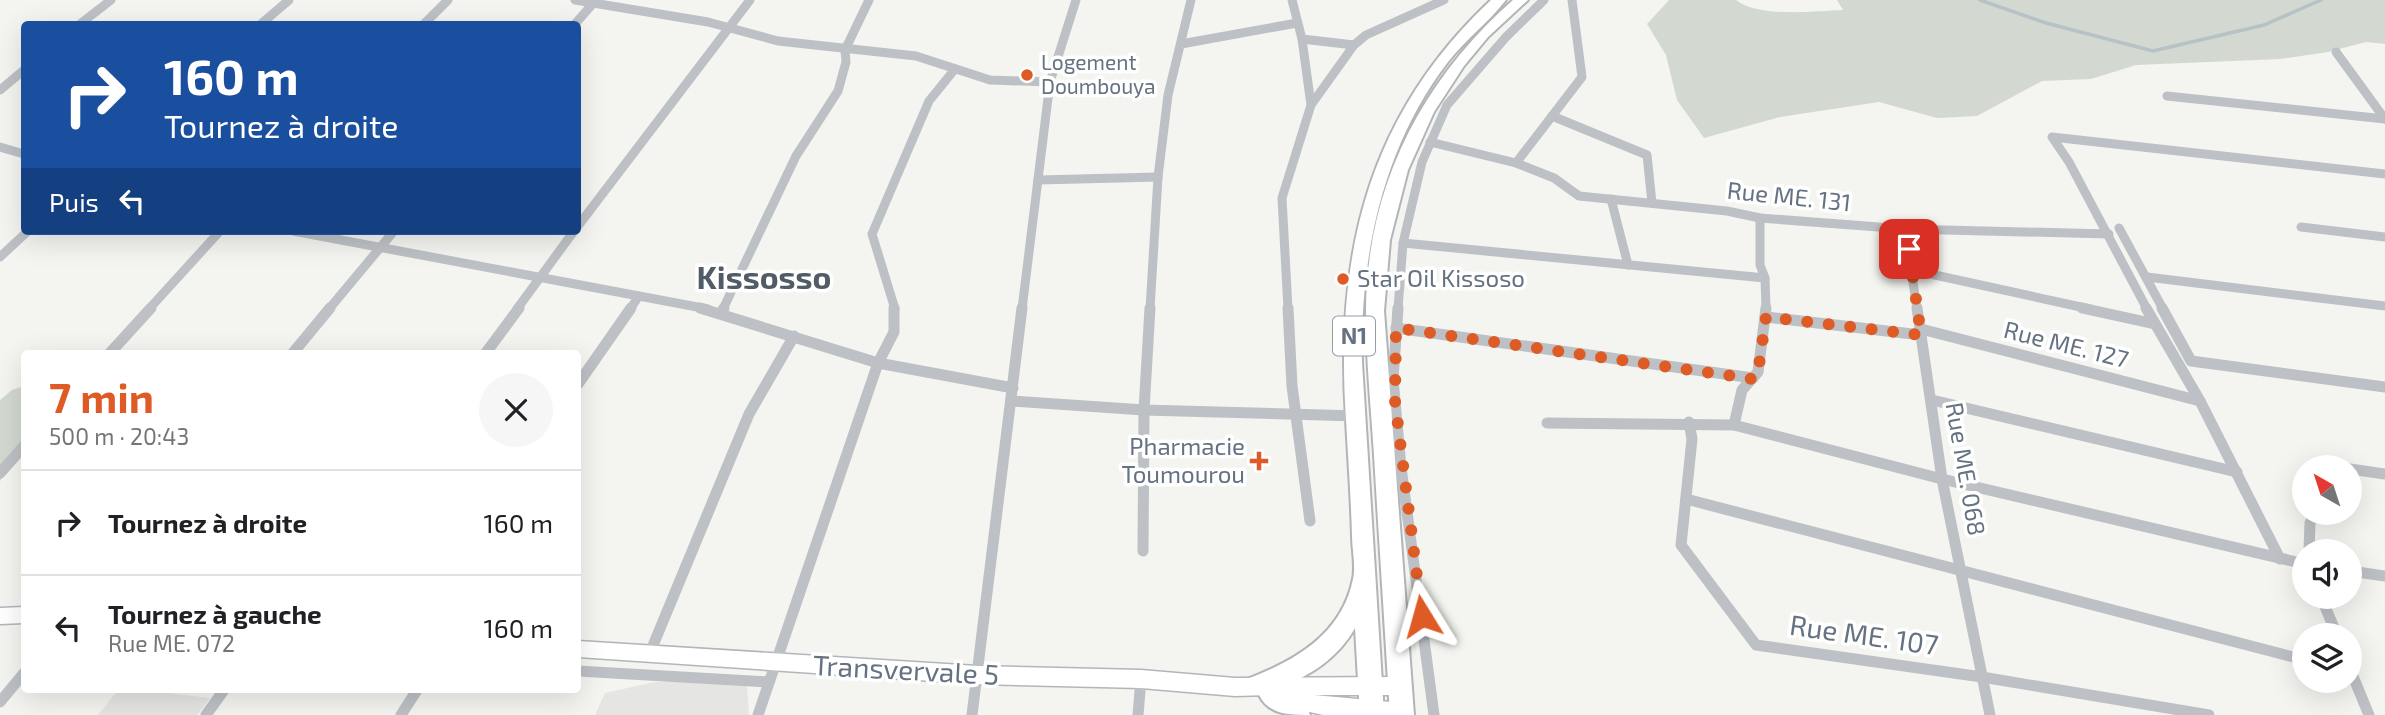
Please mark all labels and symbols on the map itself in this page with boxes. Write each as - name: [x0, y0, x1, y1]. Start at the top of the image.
- place label: Logement Doumbouya: [1041, 49, 1156, 98]
- marker: Logement Doumbouya: [1019, 67, 1035, 83]
- street label: Rue ME. 131: [1726, 175, 1853, 216]
- pin: [1879, 219, 1939, 279]
- district label: Kissosso: [697, 257, 831, 295]
- place label: Star Oil Kissoso: [1357, 263, 1525, 292]
- marker: Star Oil Kissoso: [1335, 271, 1351, 287]
- street label: Rue ME. 127: [2001, 314, 2132, 373]
- road number: N1: [1333, 316, 1375, 356]
- street label: Rue ME. 068: [1940, 400, 1992, 538]
- place label: Pharmacie Toumourou: [1121, 431, 1245, 488]
- marker: Pharmacie Toumourou: [1251, 453, 1267, 469]
- north arrow: [2292, 455, 2362, 525]
- position arrow: [1385, 579, 1459, 653]
- street label: Rue ME. 107: [1788, 607, 1941, 661]
- street label: Transvervale 5: [812, 647, 1000, 691]

